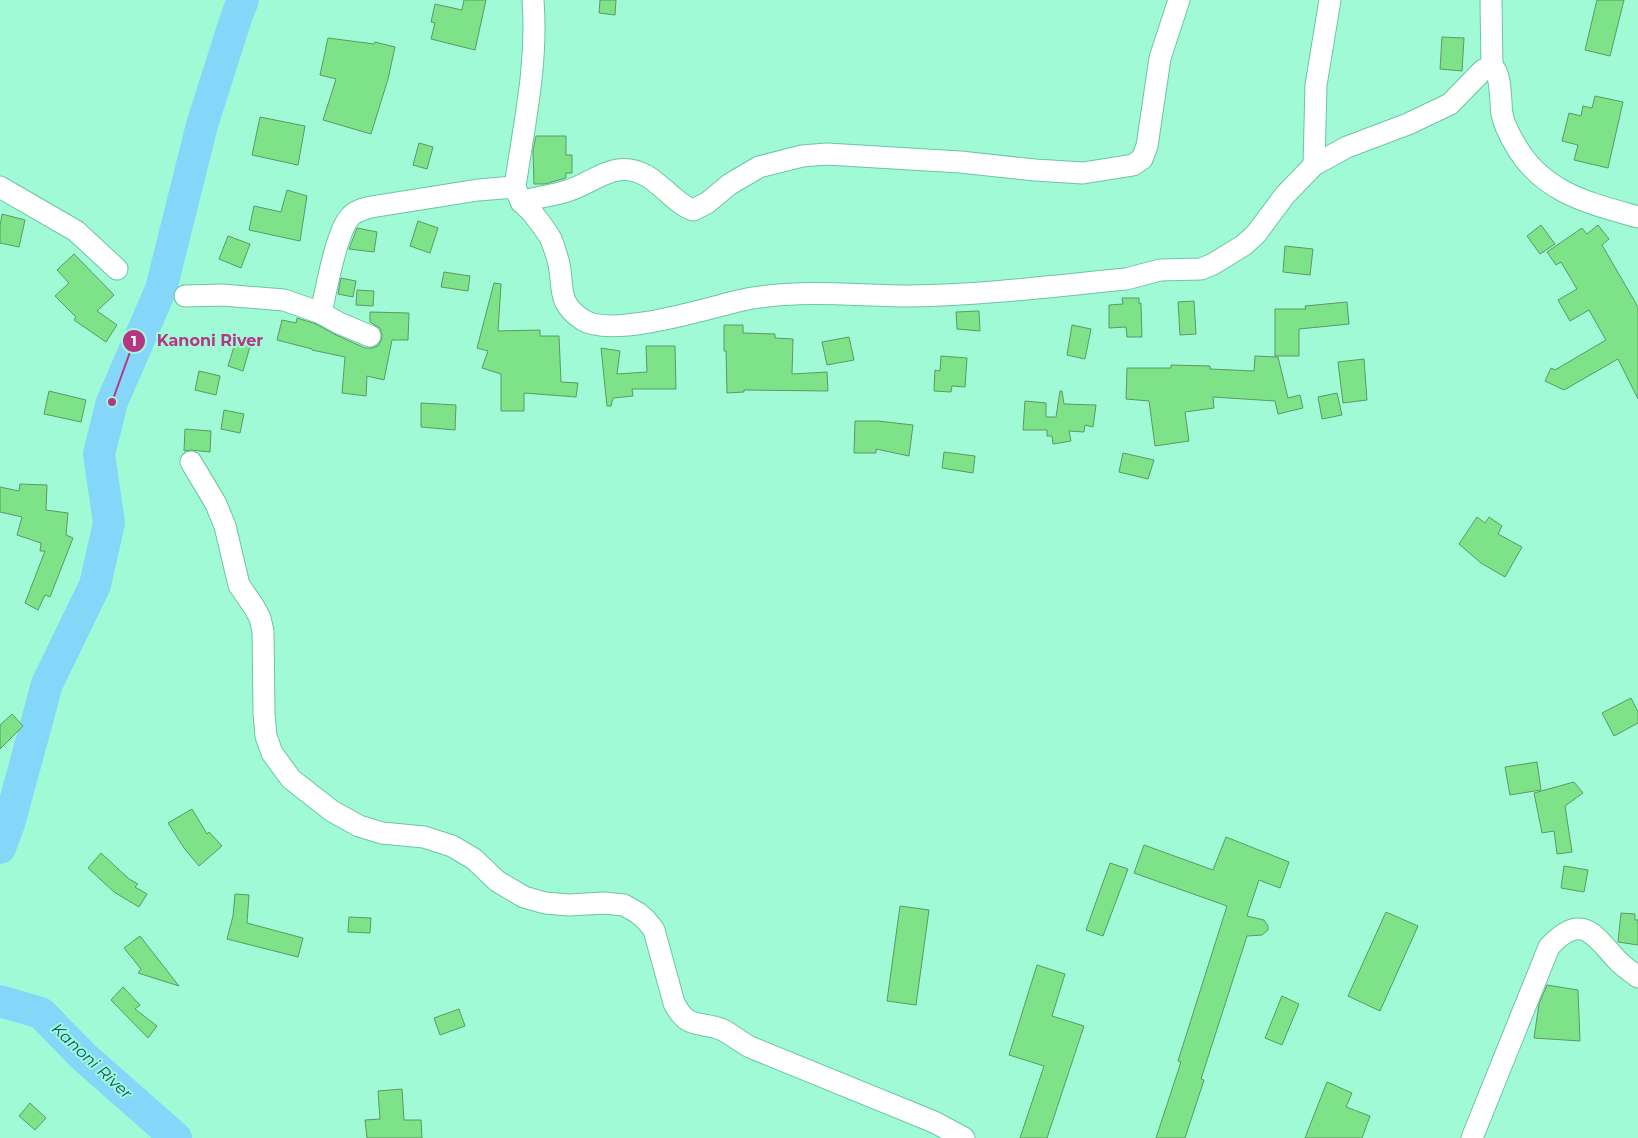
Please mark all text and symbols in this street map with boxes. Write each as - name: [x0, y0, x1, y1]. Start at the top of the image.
- callout: Kanoni River: [122, 325, 273, 356]
- text: 1: [131, 331, 137, 350]
- text: Kanoni River: [157, 331, 263, 350]
- water label: Kanoni River: [48, 1019, 136, 1103]

